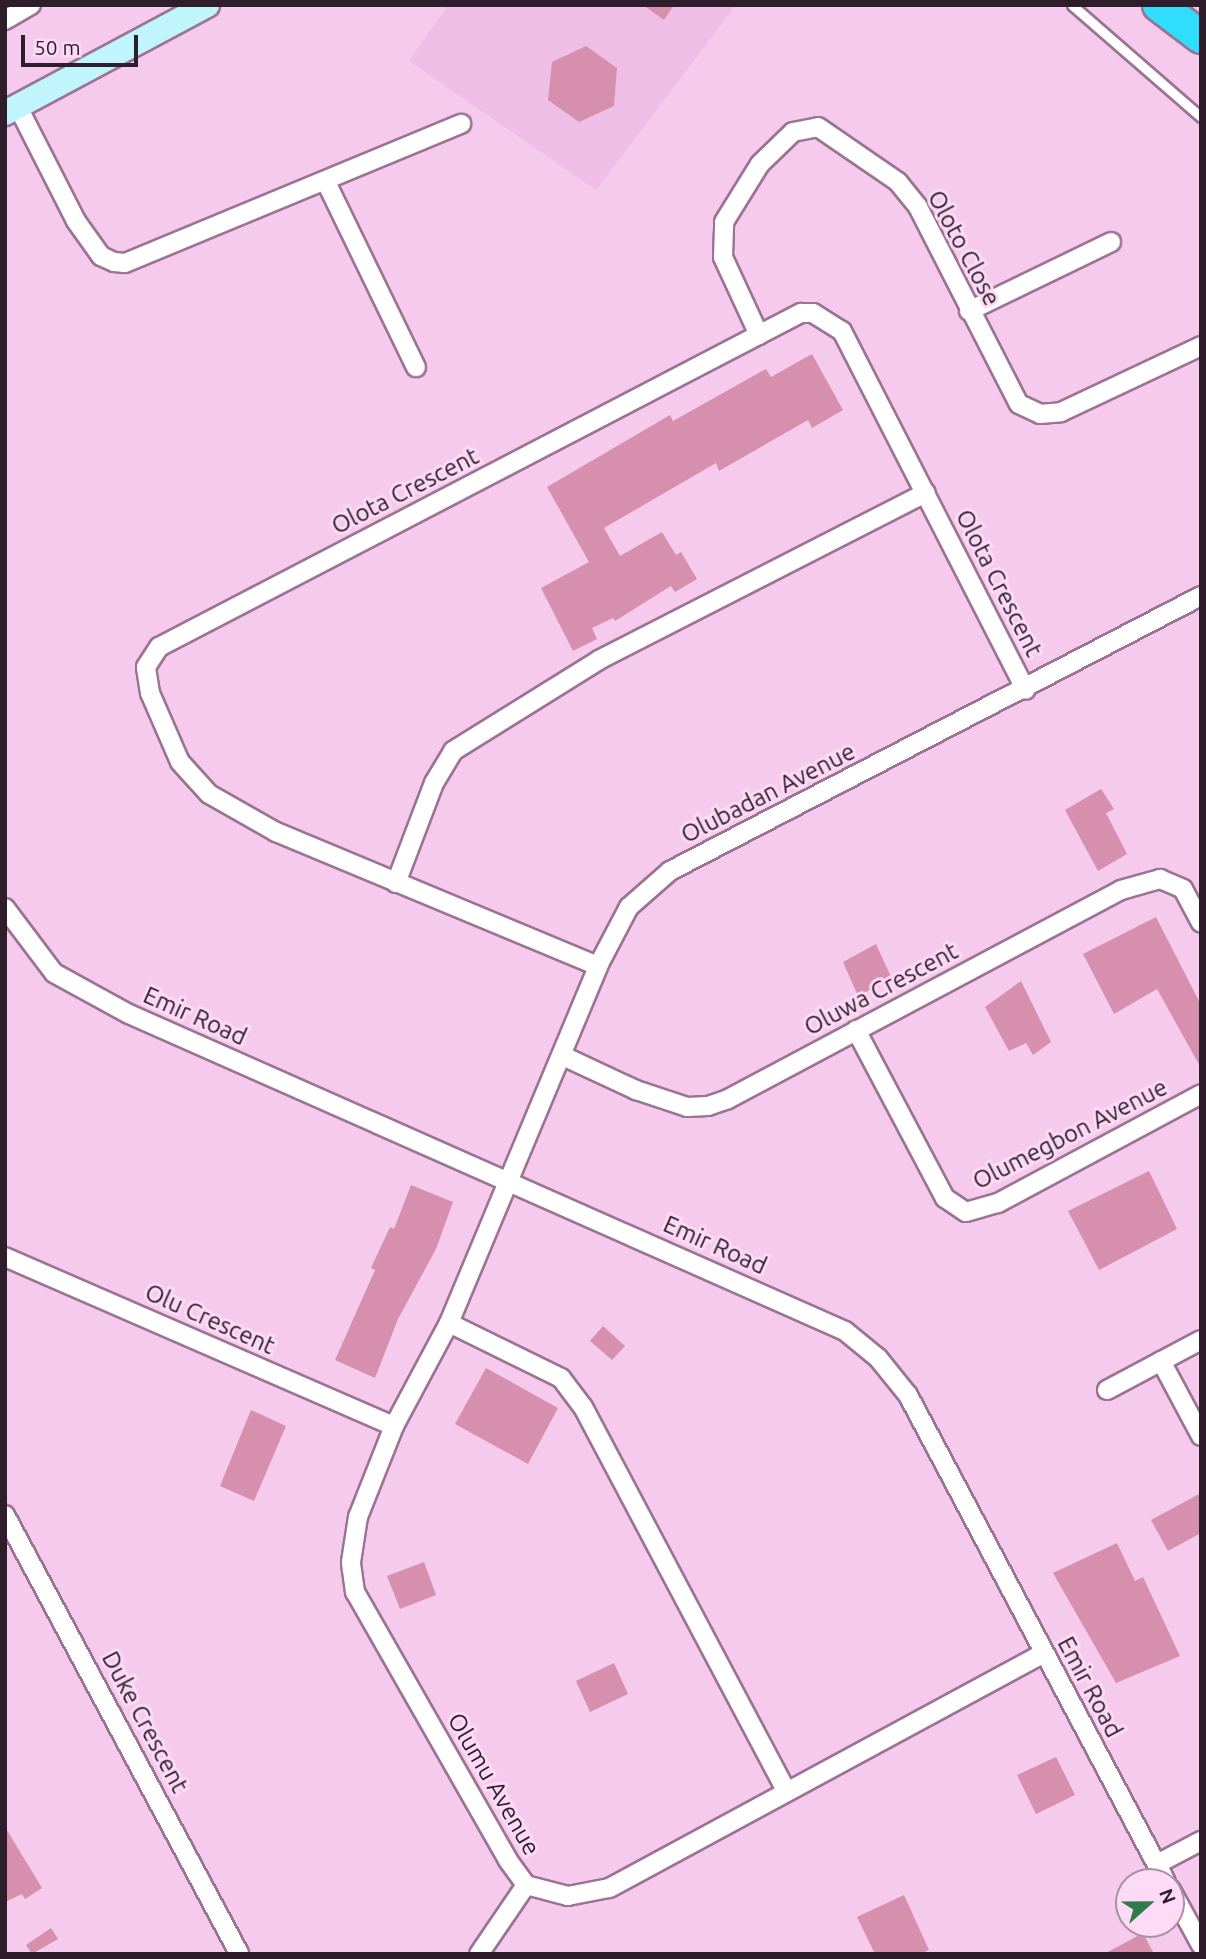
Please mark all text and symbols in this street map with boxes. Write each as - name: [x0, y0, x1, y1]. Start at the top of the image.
- scale bar: [24, 21, 142, 65]
- text: 50 m: [34, 35, 81, 59]
- street label: Oloto Close: [922, 185, 1006, 311]
- street label: Olota Crescent: [327, 442, 483, 540]
- street label: Olota Crescent: [950, 505, 1048, 661]
- street label: Olubadan Avenue: [676, 737, 860, 849]
- street label: Oluwa Crescent: [799, 936, 963, 1042]
- street label: Emir Road: [139, 980, 251, 1052]
- street label: Olumegbon Avenue: [968, 1072, 1172, 1196]
- street label: Emir Road: [659, 1209, 771, 1281]
- street label: Olu Crescent: [141, 1278, 279, 1360]
- street label: Emir Road: [1051, 1632, 1129, 1742]
- street label: Duke Crescent: [96, 1646, 194, 1798]
- street label: Olumu Avenue: [442, 1708, 546, 1860]
- north arrow: [1115, 1868, 1185, 1938]
- text: N: [1155, 1886, 1181, 1907]

